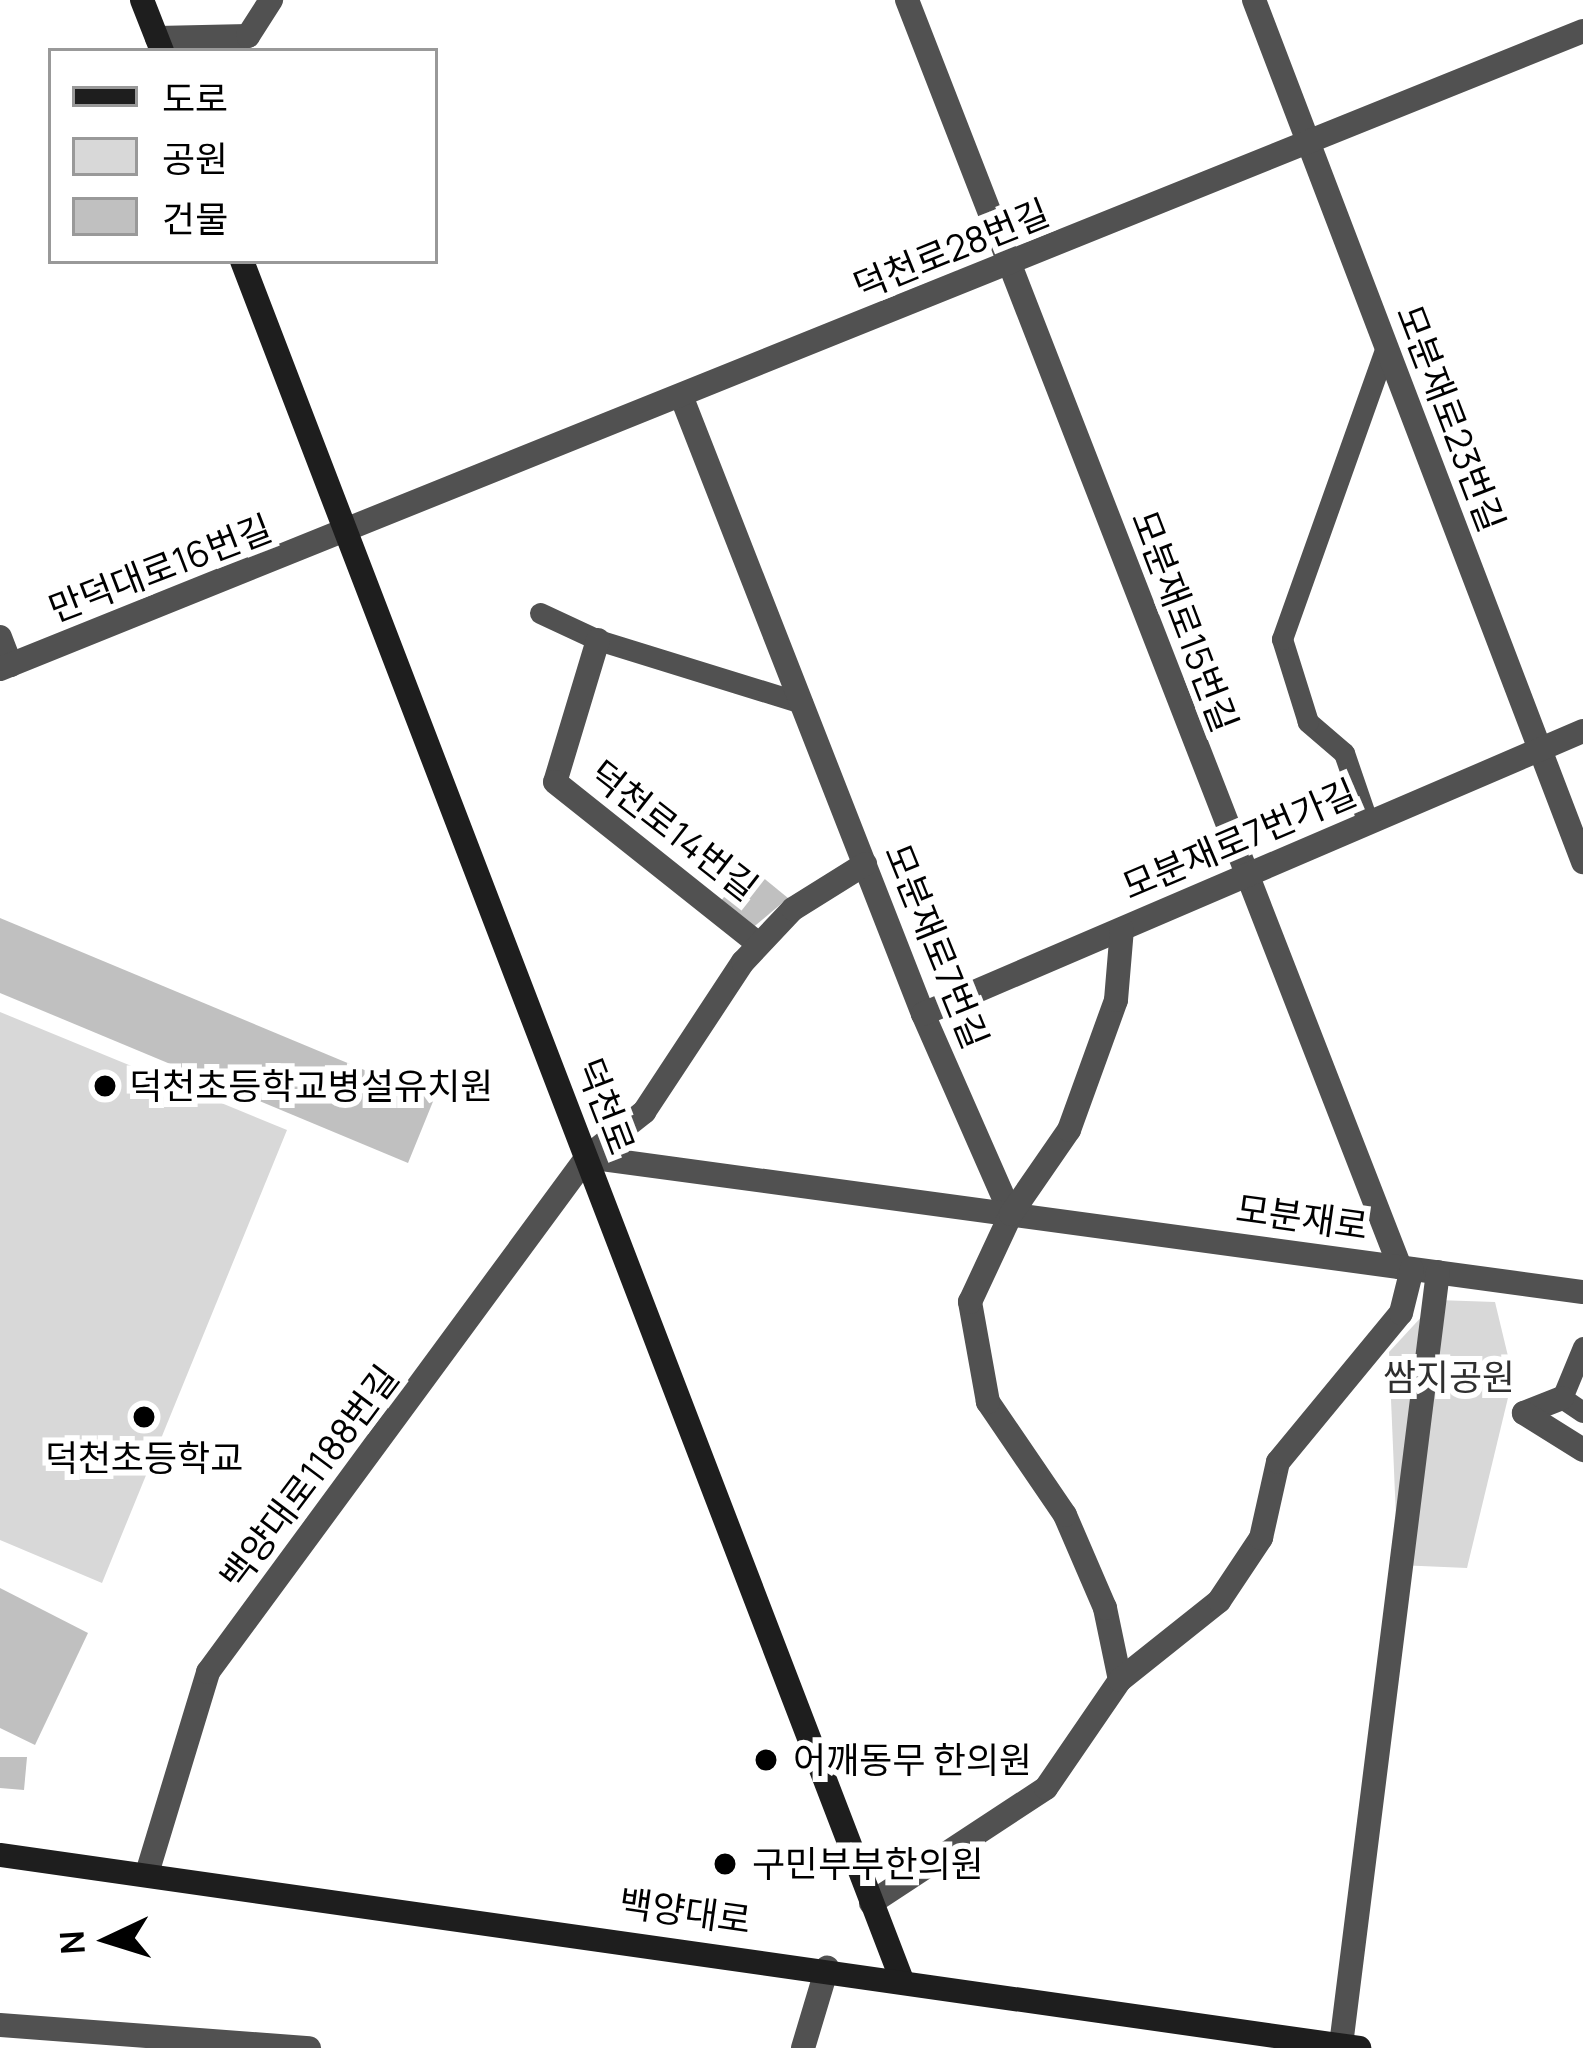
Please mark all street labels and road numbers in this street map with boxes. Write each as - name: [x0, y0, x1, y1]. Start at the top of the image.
- street label: 덕천로28번길: [847, 190, 1055, 308]
- street label: 모분재로23번길: [1388, 299, 1514, 537]
- street label: 모분재로15번길: [1123, 504, 1247, 738]
- street label: 만덕대로16번길: [43, 506, 277, 630]
- street label: 덕천로14번길: [582, 751, 766, 909]
- street label: 모분재로7번가길: [1116, 770, 1362, 908]
- street label: 모분재로7번길: [876, 837, 998, 1055]
- street label: 덕천로: [568, 1052, 644, 1160]
- street label: 모분재로: [1233, 1186, 1371, 1248]
- street label: 백양대로1188번길: [211, 1357, 407, 1597]
- street label: 백양대로: [616, 1880, 754, 1942]

